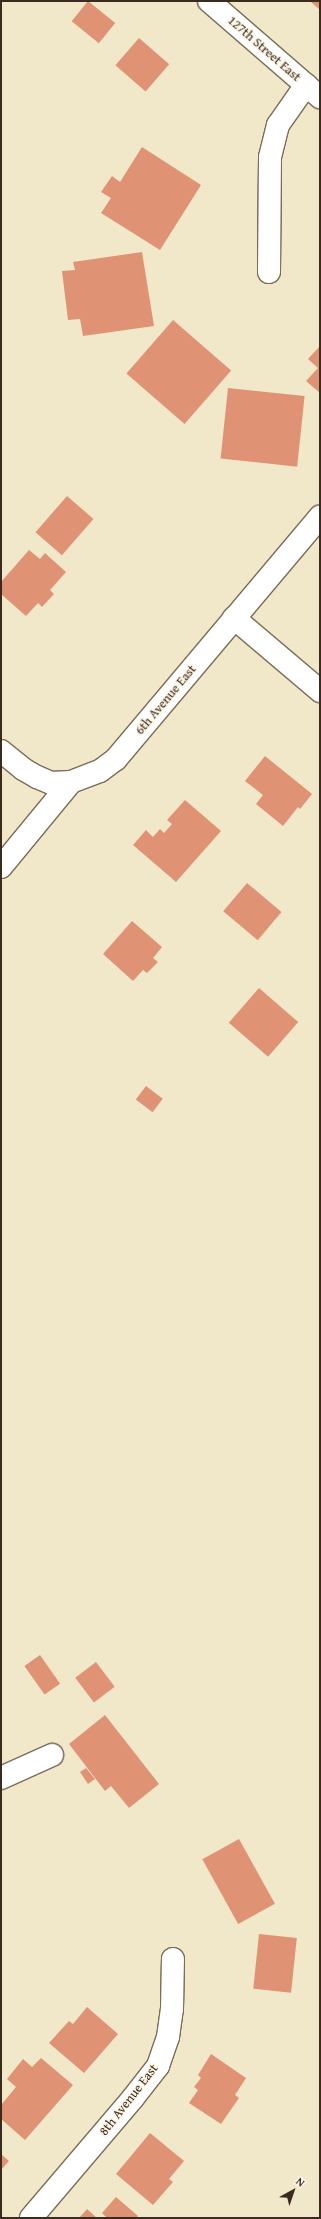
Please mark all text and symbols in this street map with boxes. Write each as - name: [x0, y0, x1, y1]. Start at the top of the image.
- street label: 127th Street East: [224, 13, 304, 85]
- street label: 6th Avenue East: [132, 662, 200, 738]
- street label: 8th Avenue East: [96, 2061, 162, 2139]
- north arrow: [273, 2171, 313, 2211]
- text: N: [293, 2173, 309, 2190]

